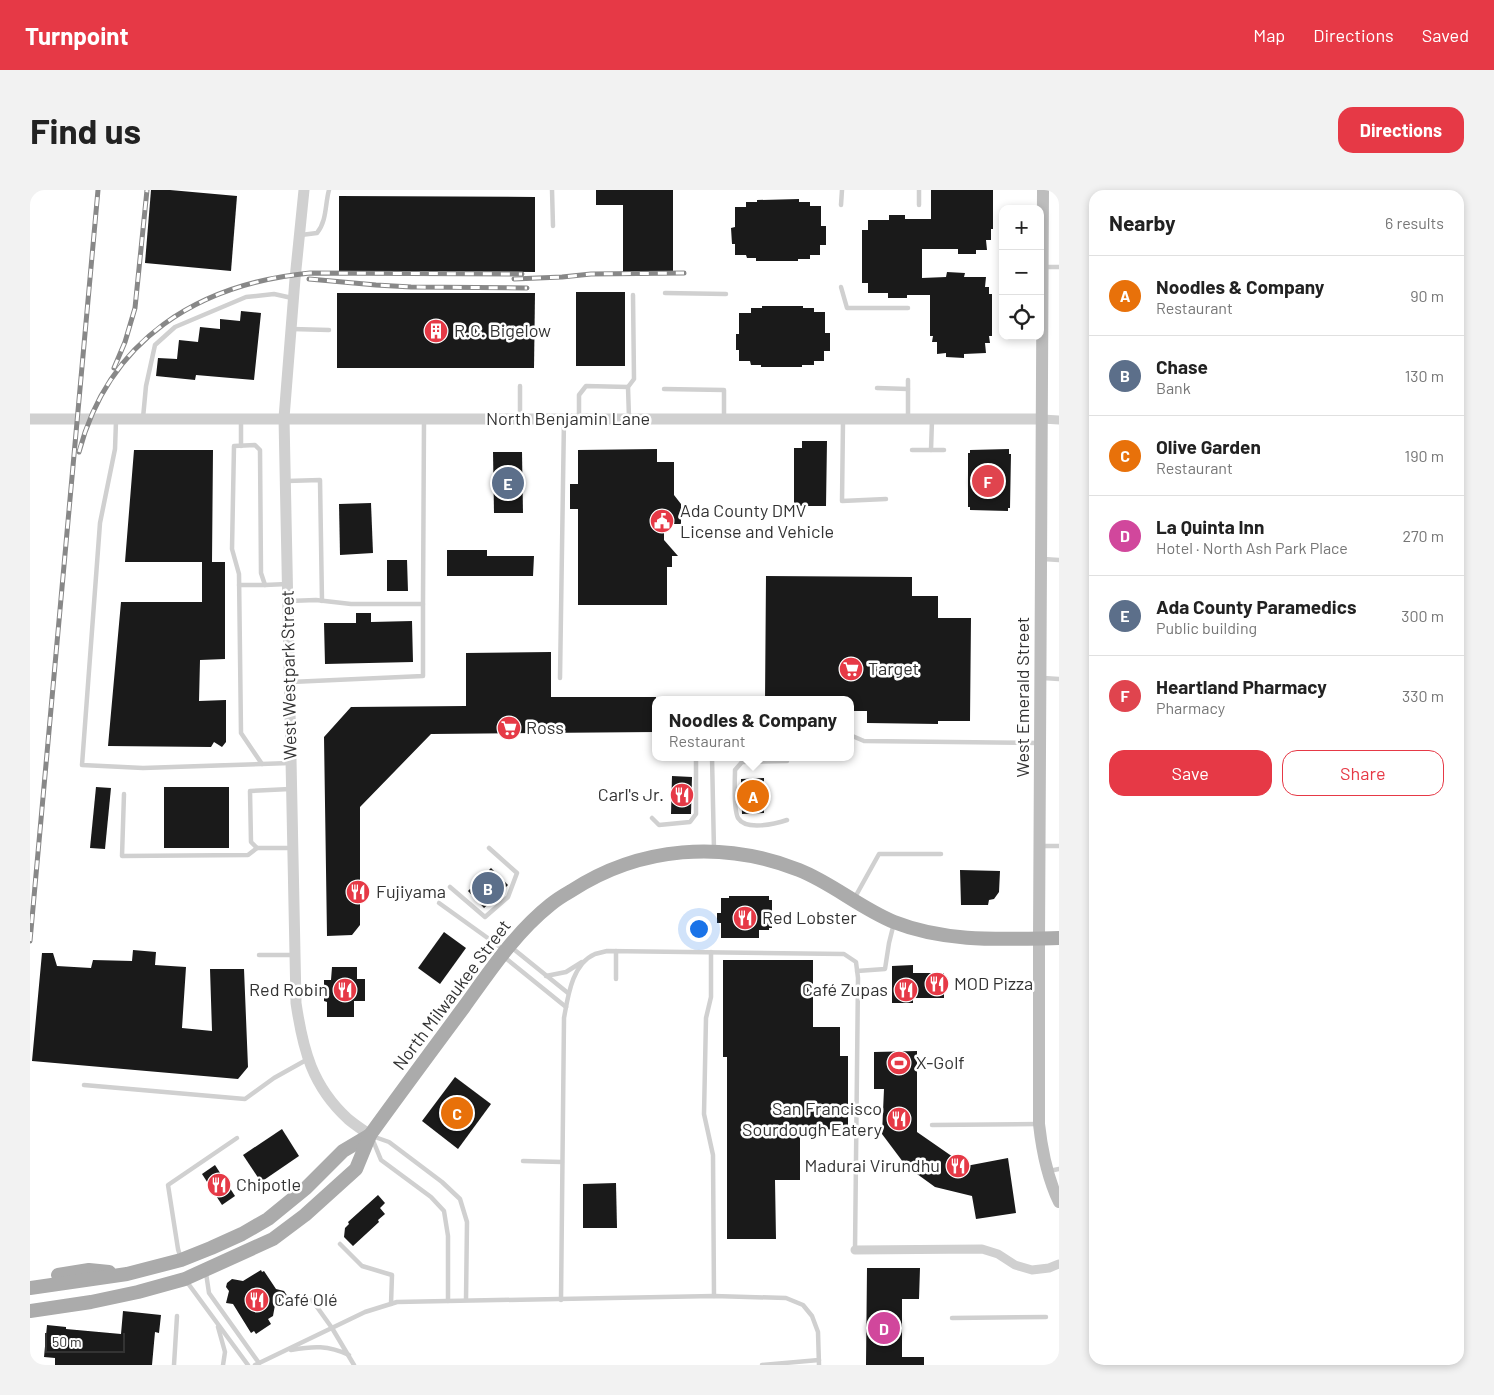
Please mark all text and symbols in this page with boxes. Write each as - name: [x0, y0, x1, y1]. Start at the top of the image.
- text: Turnpoint: [25, 21, 129, 50]
- text: Map: [1253, 24, 1285, 46]
- text: Directions: [1313, 24, 1394, 46]
- text: Saved: [1422, 24, 1469, 46]
- button: Directions: [1338, 107, 1464, 153]
- text: Find us: [30, 109, 141, 151]
- map controls: [999, 205, 1044, 340]
- button: +: [999, 205, 1044, 250]
- text: Nearby: [1109, 210, 1175, 235]
- text: 6 results: [1385, 213, 1444, 232]
- button: −: [999, 250, 1044, 295]
- text: Noodles & Company: [1156, 275, 1324, 298]
- text: A: [1120, 286, 1130, 305]
- text: 90 m: [1410, 286, 1444, 305]
- button: locate: [999, 295, 1044, 340]
- text: Restaurant: [1156, 298, 1233, 317]
- building icon: R.C. Bigelow: [423, 318, 449, 344]
- place label: R.C. Bigelow: [454, 319, 551, 341]
- text: Chase: [1156, 355, 1208, 378]
- text: B: [1120, 366, 1130, 385]
- text: 130 m: [1405, 366, 1444, 385]
- text: Bank: [1156, 378, 1191, 397]
- street label: North Benjamin Lane: [486, 407, 650, 429]
- text: Olive Garden: [1156, 435, 1261, 458]
- text: C: [1120, 446, 1130, 465]
- text: 190 m: [1405, 446, 1444, 465]
- text: Restaurant: [1156, 458, 1233, 477]
- pin: F: [972, 462, 1004, 500]
- pin: E: [492, 464, 524, 502]
- place label: Ada County DMV License and Vehicle: [680, 499, 834, 542]
- public building icon: Ada County DMV License and Vehicle: [649, 508, 675, 534]
- text: La Quinta Inn: [1156, 515, 1264, 538]
- text: D: [1120, 526, 1130, 545]
- text: 270 m: [1402, 526, 1444, 545]
- text: Hotel · North Ash Park Place: [1156, 538, 1348, 557]
- street label: West Westpark Street: [276, 590, 300, 760]
- text: Ada County Paramedics: [1156, 595, 1356, 618]
- text: E: [1120, 606, 1130, 625]
- text: 300 m: [1401, 606, 1444, 625]
- street label: West Emerald Street: [1011, 617, 1033, 777]
- text: Public building: [1156, 618, 1257, 637]
- supermarket icon: Target: [838, 656, 864, 682]
- place label: Target: [868, 657, 919, 679]
- text: Heartland Pharmacy: [1156, 675, 1327, 698]
- text: F: [1121, 686, 1129, 705]
- text: 330 m: [1402, 686, 1444, 705]
- popup: [652, 696, 854, 761]
- text: Pharmacy: [1156, 698, 1225, 717]
- text: Noodles & Company: [669, 708, 837, 731]
- supermarket icon: Ross: [496, 715, 522, 741]
- place label: Ross: [526, 716, 564, 738]
- text: Restaurant: [669, 731, 746, 750]
- button: Save: [1109, 750, 1272, 796]
- button: Share: [1282, 750, 1444, 796]
- pin: A: [737, 777, 769, 815]
- restaurant icon: Carl's Jr.: [669, 782, 695, 808]
- place label: Carl's Jr.: [598, 783, 664, 805]
- pin: B: [472, 869, 504, 907]
- restaurant icon: Fujiyama: [345, 879, 371, 905]
- place label: Fujiyama: [376, 880, 446, 902]
- restaurant icon: Red Lobster: [732, 905, 758, 931]
- place label: Red Lobster: [762, 906, 857, 928]
- street label: North Milwaukee Street: [388, 915, 515, 1074]
- your location: [686, 916, 712, 942]
- restaurant icon: MOD Pizza: [924, 971, 950, 997]
- place label: MOD Pizza: [954, 972, 1033, 994]
- restaurant icon: Red Robin: [332, 977, 358, 1003]
- restaurant icon: Café Zupas: [893, 977, 919, 1003]
- place label: Red Robin: [249, 978, 328, 1000]
- place label: Café Zupas: [802, 978, 888, 1000]
- sports icon: X-Golf: [886, 1050, 912, 1076]
- place label: X-Golf: [916, 1051, 965, 1073]
- pin: C: [441, 1094, 473, 1132]
- place label: San Francisco Sourdough Eatery: [742, 1097, 882, 1140]
- restaurant icon: San Francisco Sourdough Eatery: [886, 1106, 912, 1132]
- restaurant icon: Madurai Virundhu: [945, 1153, 971, 1179]
- place label: Madurai Virundhu: [804, 1154, 940, 1176]
- restaurant icon: Chipotle: [206, 1172, 232, 1198]
- place label: Chipotle: [236, 1173, 301, 1195]
- restaurant icon: Café Olé: [244, 1287, 270, 1313]
- place label: Café Olé: [274, 1288, 338, 1310]
- pin: D: [868, 1309, 900, 1347]
- scale bar: [45, 1330, 125, 1353]
- text: 50 m: [52, 1333, 81, 1350]

